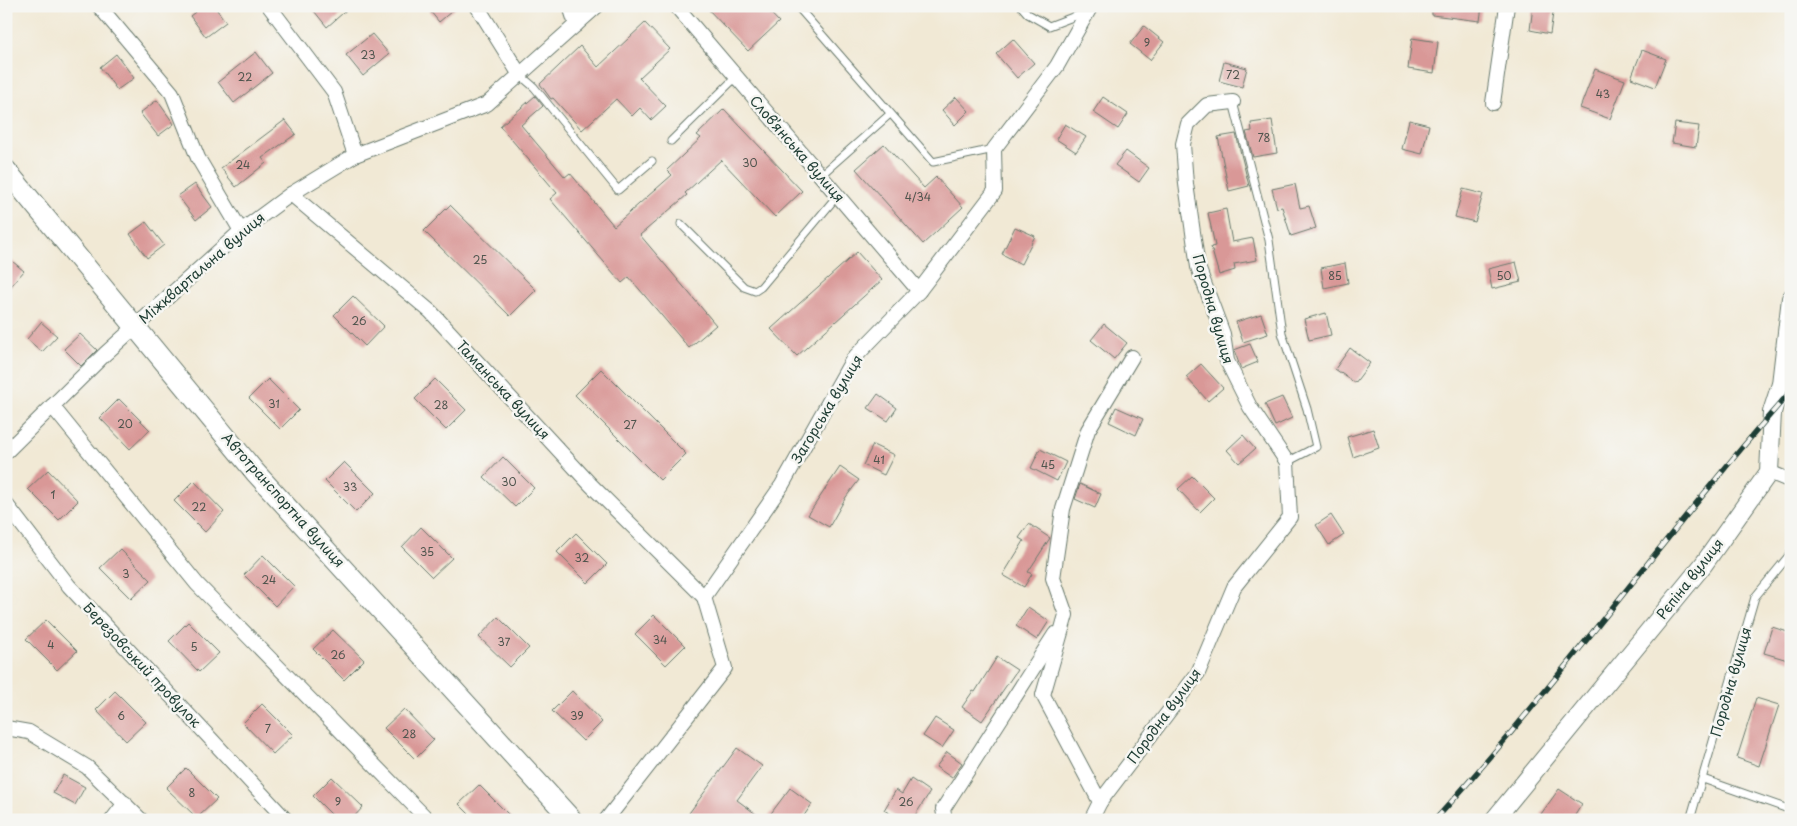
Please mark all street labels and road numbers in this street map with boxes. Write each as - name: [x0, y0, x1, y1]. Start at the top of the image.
- street label: Слов’янська вулиця: [745, 91, 850, 207]
- street label: Міжквартальна вулиця: [134, 207, 269, 328]
- street label: Породна вулиця: [1188, 251, 1239, 366]
- street label: Таманська вулиця: [452, 335, 555, 444]
- street label: Загорська вулиця: [786, 350, 867, 467]
- street label: Автотранспортна вулиця: [217, 427, 350, 572]
- street label: Рєпіна вулиця: [1651, 534, 1728, 624]
- street label: Березовський провулок: [79, 597, 207, 732]
- street label: Породна вулиця: [1705, 624, 1756, 739]
- street label: Породна вулиця: [1122, 664, 1205, 768]

